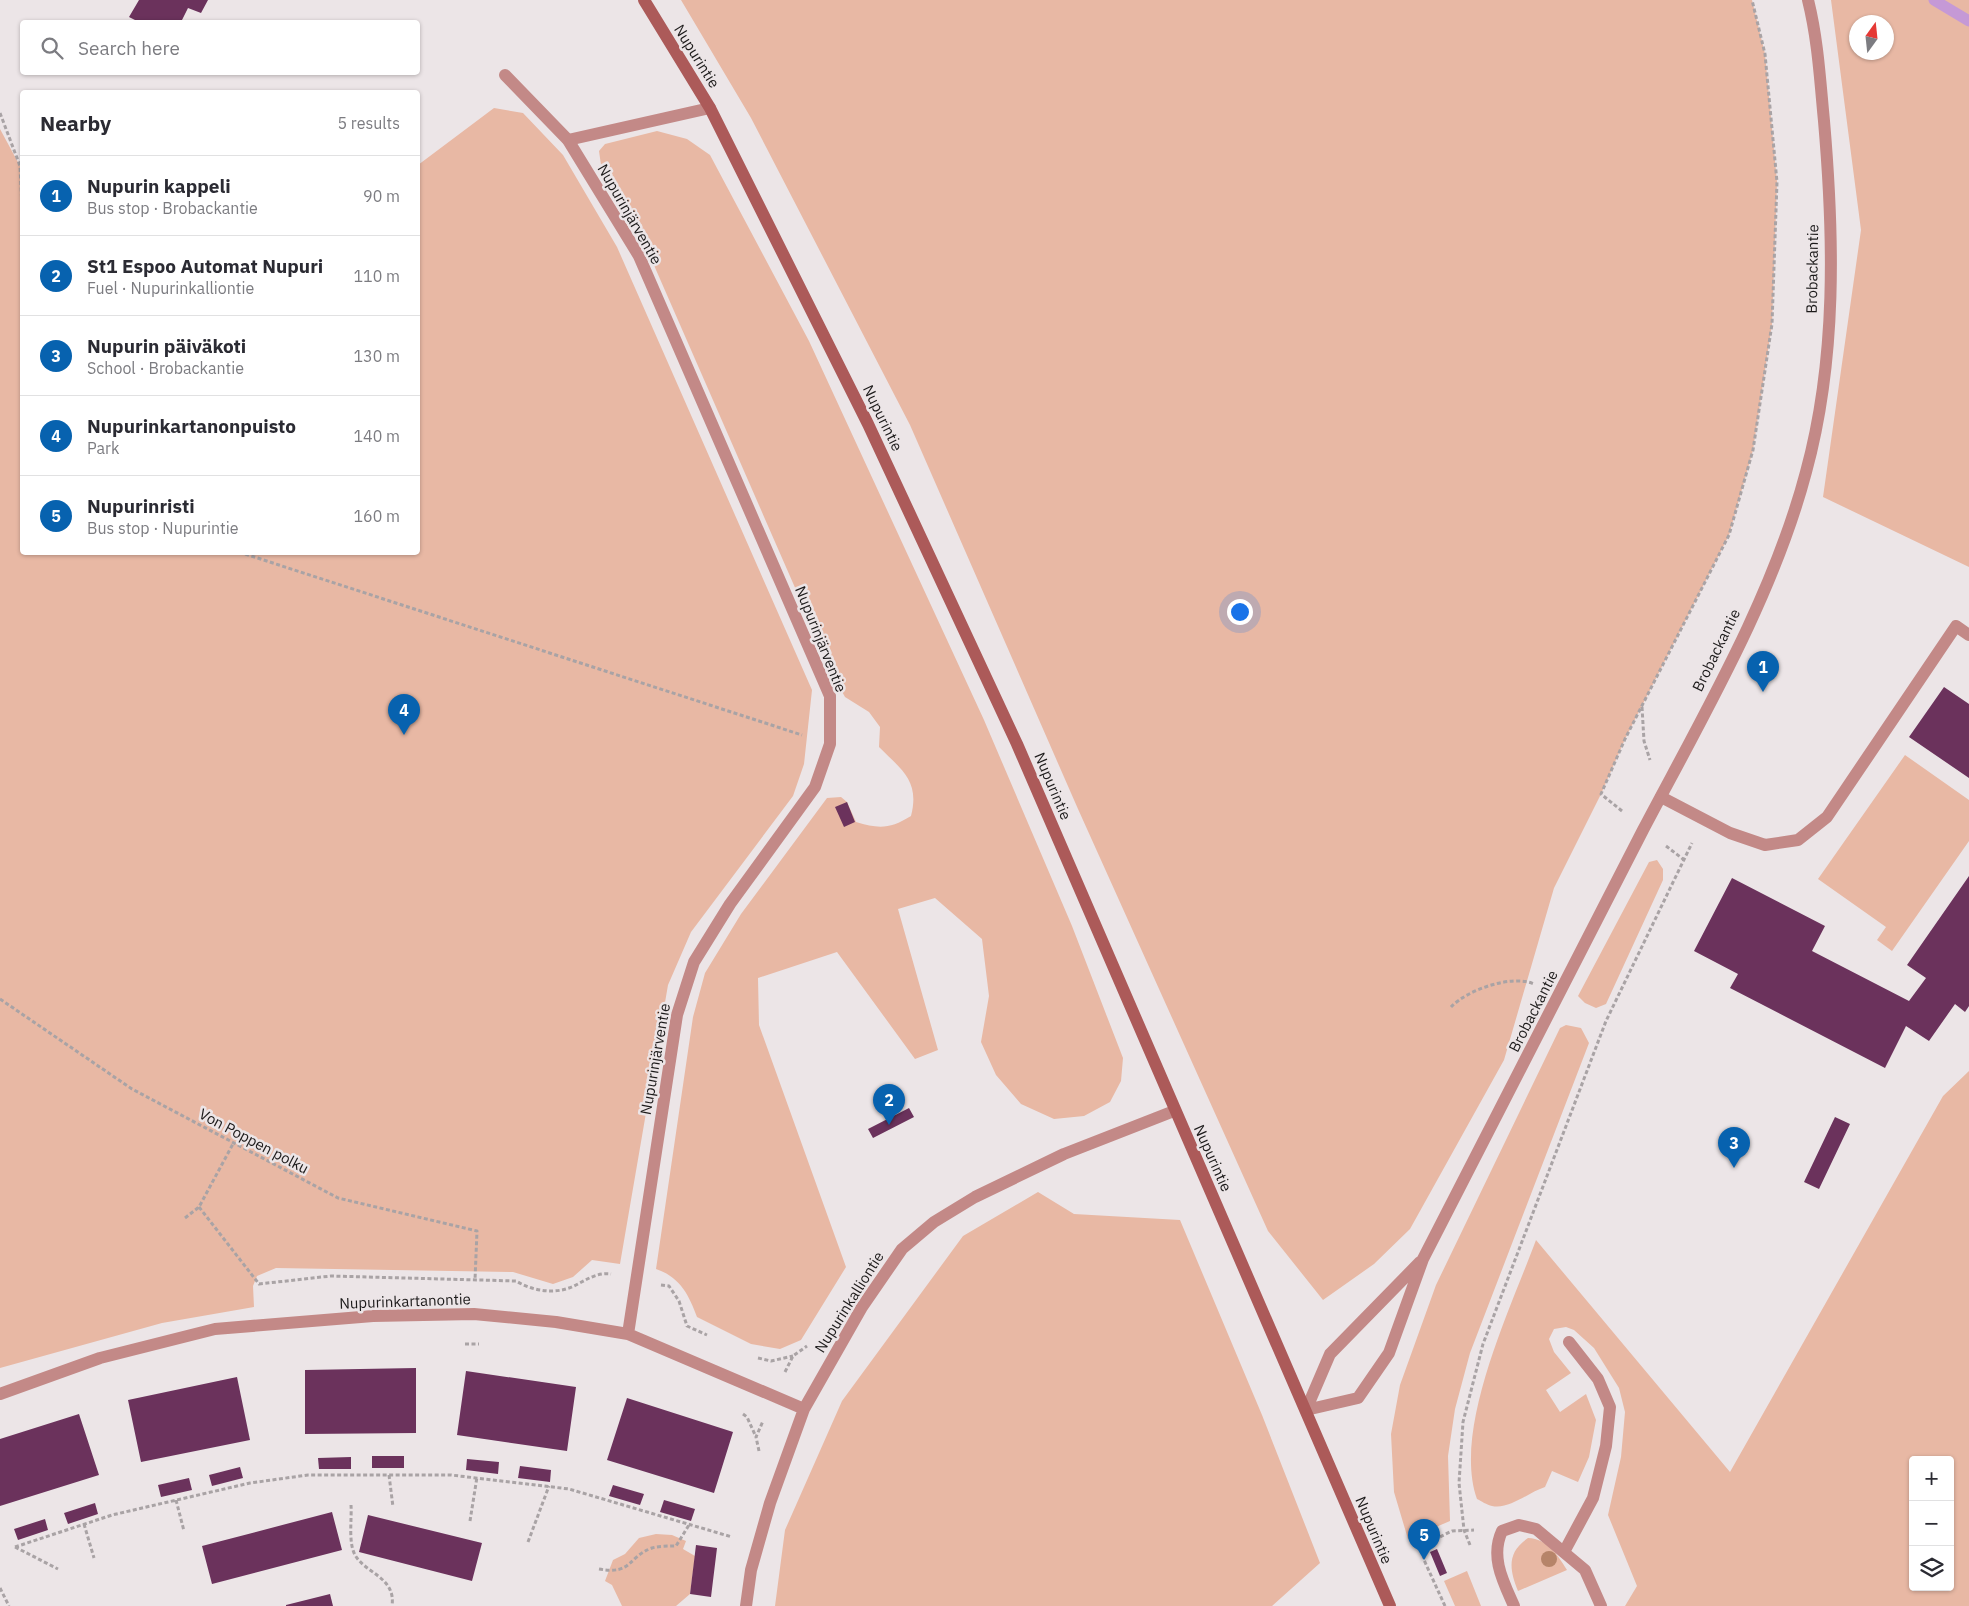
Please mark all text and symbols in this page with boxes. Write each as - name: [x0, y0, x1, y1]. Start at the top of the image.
- north arrow: [1849, 15, 1894, 60]
- search box: [20, 20, 420, 75]
- street label: Nupurintie: [670, 21, 724, 91]
- icon: search: [38, 34, 66, 62]
- text: Search here: [78, 36, 180, 60]
- text: Nearby: [40, 109, 111, 137]
- text: 5 results: [337, 113, 400, 133]
- street label: Nupurinjärventie: [594, 160, 666, 268]
- text: Nupurin kappeli: [87, 174, 231, 198]
- text: 1: [51, 186, 61, 206]
- text: 90 m: [363, 186, 400, 206]
- text: Bus stop · Brobackantie: [87, 198, 258, 218]
- street label: Brobackantie: [1802, 224, 1822, 314]
- text: St1 Espoo Automat Nupuri: [87, 254, 323, 278]
- text: 2: [51, 266, 61, 286]
- text: 110 m: [353, 266, 400, 286]
- text: Fuel · Nupurinkalliontie: [87, 278, 254, 298]
- text: Nupurin päiväkoti: [87, 334, 246, 358]
- text: 3: [51, 346, 61, 366]
- text: 130 m: [353, 346, 400, 366]
- text: School · Brobackantie: [87, 358, 244, 378]
- street label: Nupurintie: [859, 382, 907, 454]
- text: Nupurinkartanonpuisto: [87, 414, 296, 438]
- text: 4: [51, 426, 61, 446]
- text: 140 m: [353, 426, 400, 446]
- text: Park: [87, 438, 119, 458]
- text: Nupurinristi: [87, 494, 195, 518]
- text: 5: [51, 506, 61, 526]
- text: 160 m: [353, 506, 400, 526]
- text: Bus stop · Nupurintie: [87, 518, 238, 538]
- street label: Nupurinjärventie: [791, 583, 851, 695]
- your location: [1227, 599, 1253, 625]
- street label: Brobackantie: [1688, 606, 1744, 694]
- pin: 1: [1747, 651, 1779, 692]
- pin: 4: [388, 694, 420, 735]
- street label: Nupurintie: [1030, 749, 1076, 823]
- street label: Brobackantie: [1504, 967, 1562, 1055]
- street label: Nupurinjärventie: [636, 1002, 674, 1116]
- pin: 2: [873, 1084, 905, 1125]
- street label: Von Poppen polku: [196, 1104, 312, 1178]
- street label: Nupurintie: [1190, 1122, 1236, 1194]
- pin: 3: [1718, 1127, 1750, 1168]
- street label: Nupurinkalliontie: [810, 1248, 888, 1356]
- street label: Nupurinkartanontie: [339, 1289, 471, 1313]
- map controls: [1909, 1456, 1954, 1591]
- button: +: [1909, 1456, 1954, 1501]
- street label: Nupurintie: [1351, 1493, 1397, 1567]
- button: −: [1909, 1501, 1954, 1546]
- pin: 5: [1408, 1519, 1440, 1560]
- button: layers: [1909, 1546, 1954, 1591]

